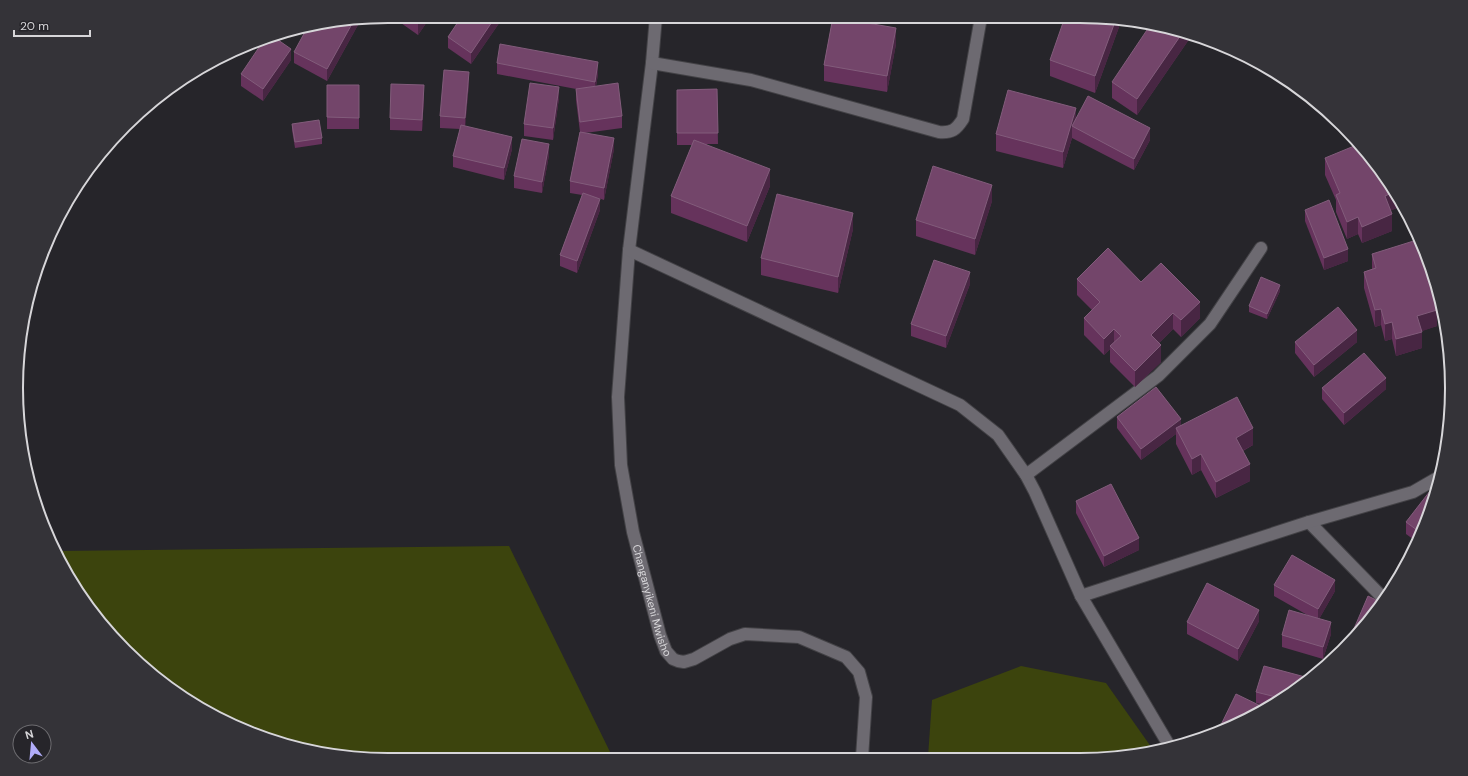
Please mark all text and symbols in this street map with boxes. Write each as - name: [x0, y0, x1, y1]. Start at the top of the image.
- scale bar: [14, 12, 90, 38]
- text: 20 m: [20, 18, 49, 34]
- street label: Changanyikeni Mwisho: [630, 543, 675, 659]
- north arrow: [12, 724, 52, 764]
- text: N: [23, 727, 35, 742]

